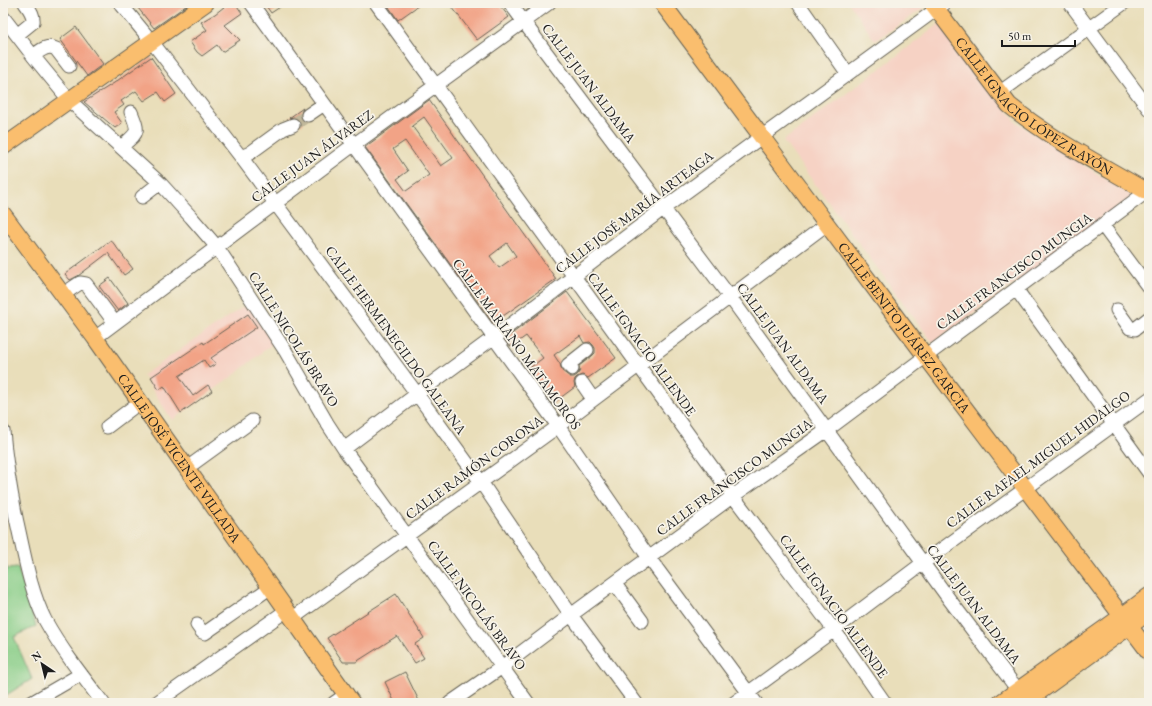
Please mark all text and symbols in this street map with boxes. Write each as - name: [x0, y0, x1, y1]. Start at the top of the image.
- street label: CALLE JUAN ALDAMA: [538, 20, 640, 147]
- scale bar: [1002, 22, 1075, 48]
- text: 50 m: [1008, 28, 1032, 44]
- street label: CALLE IGNACIO LÓPEZ RAYÓN: [952, 33, 1116, 179]
- street label: CALLE JUAN ÁLVAREZ: [247, 105, 377, 206]
- street label: CALLE JOSÉ MARÍA ARTEAGA: [551, 146, 717, 277]
- street label: CALLE FRANCISCO MUNGIA: [932, 208, 1096, 334]
- street label: CALLE BENITO JUÁREZ GARCIA: [834, 238, 975, 417]
- street label: CALLE HERMENEGILDO GALEANA: [321, 242, 471, 438]
- street label: CALLE MARIANO MATAMOROS: [449, 255, 585, 433]
- street label: CALLE NICOLÁS BRAVO: [245, 268, 343, 410]
- street label: CALLE IGNACIO ALLENDE: [584, 268, 700, 420]
- street label: CALLE JUAN ALDAMA: [733, 279, 833, 407]
- street label: CALLE JOSÉ VICENTE VILLADA: [114, 370, 245, 546]
- street label: CALLE RAFAEL MIGUEL HIDALGO: [942, 386, 1134, 532]
- street label: CALLE RAMÓN CORONA: [401, 411, 547, 523]
- street label: CALLE FRANCISCO MUNGIA: [652, 414, 816, 540]
- street label: CALLE IGNACIO ALLENDE: [776, 530, 892, 682]
- street label: CALLE NICOLÁS BRAVO: [424, 536, 530, 674]
- street label: CALLE JUAN ALDAMA: [923, 541, 1025, 668]
- north arrow: [22, 644, 62, 684]
- text: N: [29, 647, 44, 664]

